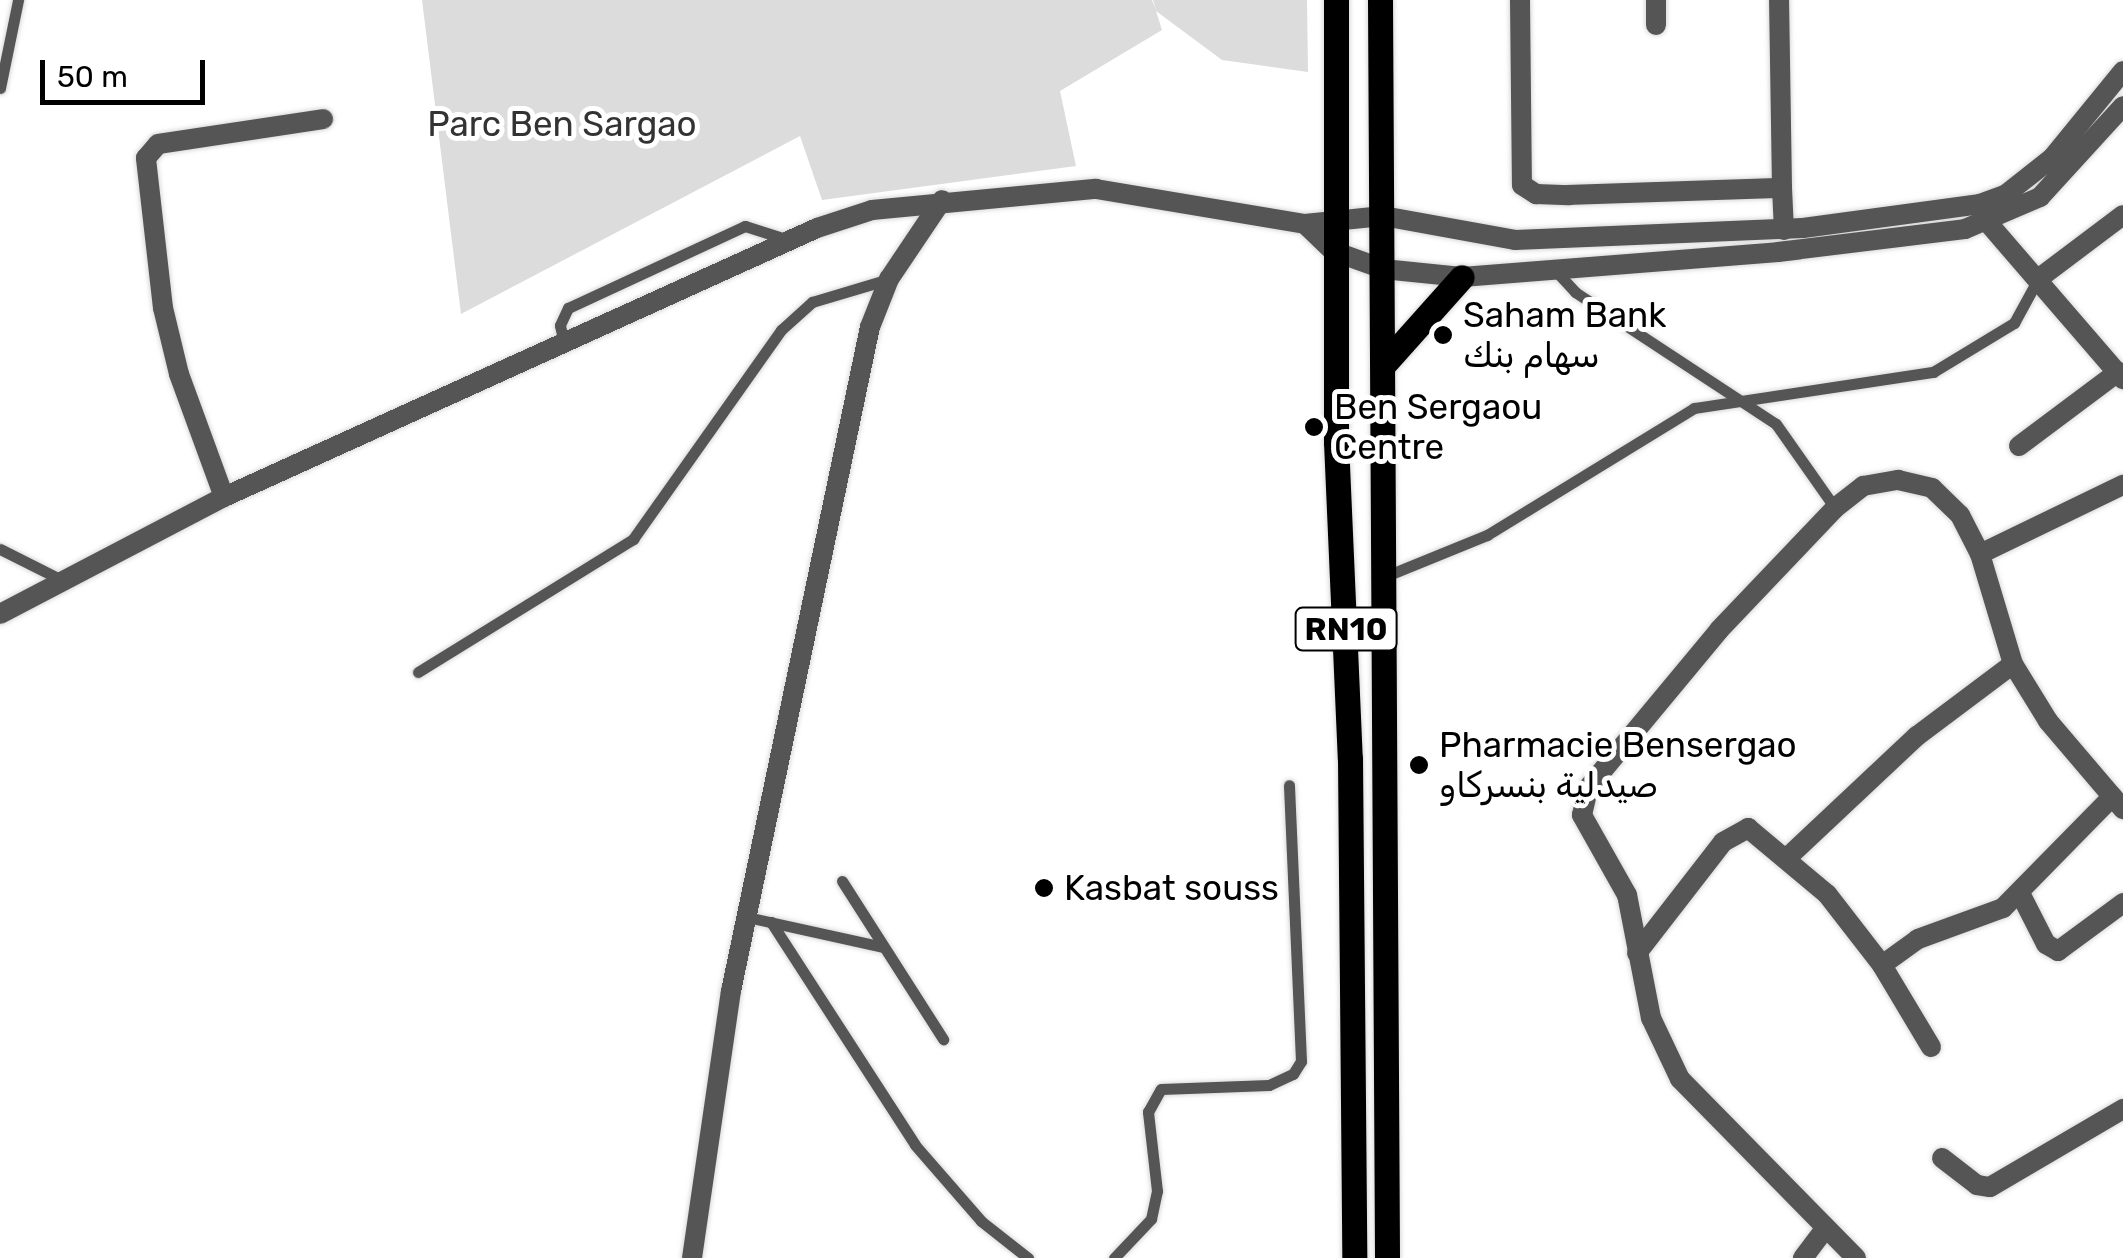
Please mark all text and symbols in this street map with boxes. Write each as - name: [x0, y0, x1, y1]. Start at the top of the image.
- scale bar: [45, 40, 210, 102]
- text: 50 m: [57, 59, 128, 95]
- park label: Parc Ben Sargao: [427, 103, 697, 145]
- place label: Saham Bank سهام بنك: [1463, 294, 1666, 376]
- marker: Saham Bank سهام بنك: [1432, 324, 1454, 346]
- place label: Ben Sergaou Centre: [1334, 386, 1542, 468]
- marker: Ben Sergaou Centre: [1303, 416, 1325, 438]
- road number: RN10: [1294, 602, 1398, 656]
- place label: Pharmacie Bensergao صيدلية بنسركاو: [1439, 724, 1797, 806]
- marker: Pharmacie Bensergao صيدلية بنسركاو: [1408, 754, 1430, 776]
- place label: Kasbat souss: [1064, 867, 1279, 909]
- marker: Kasbat souss: [1033, 877, 1055, 899]

